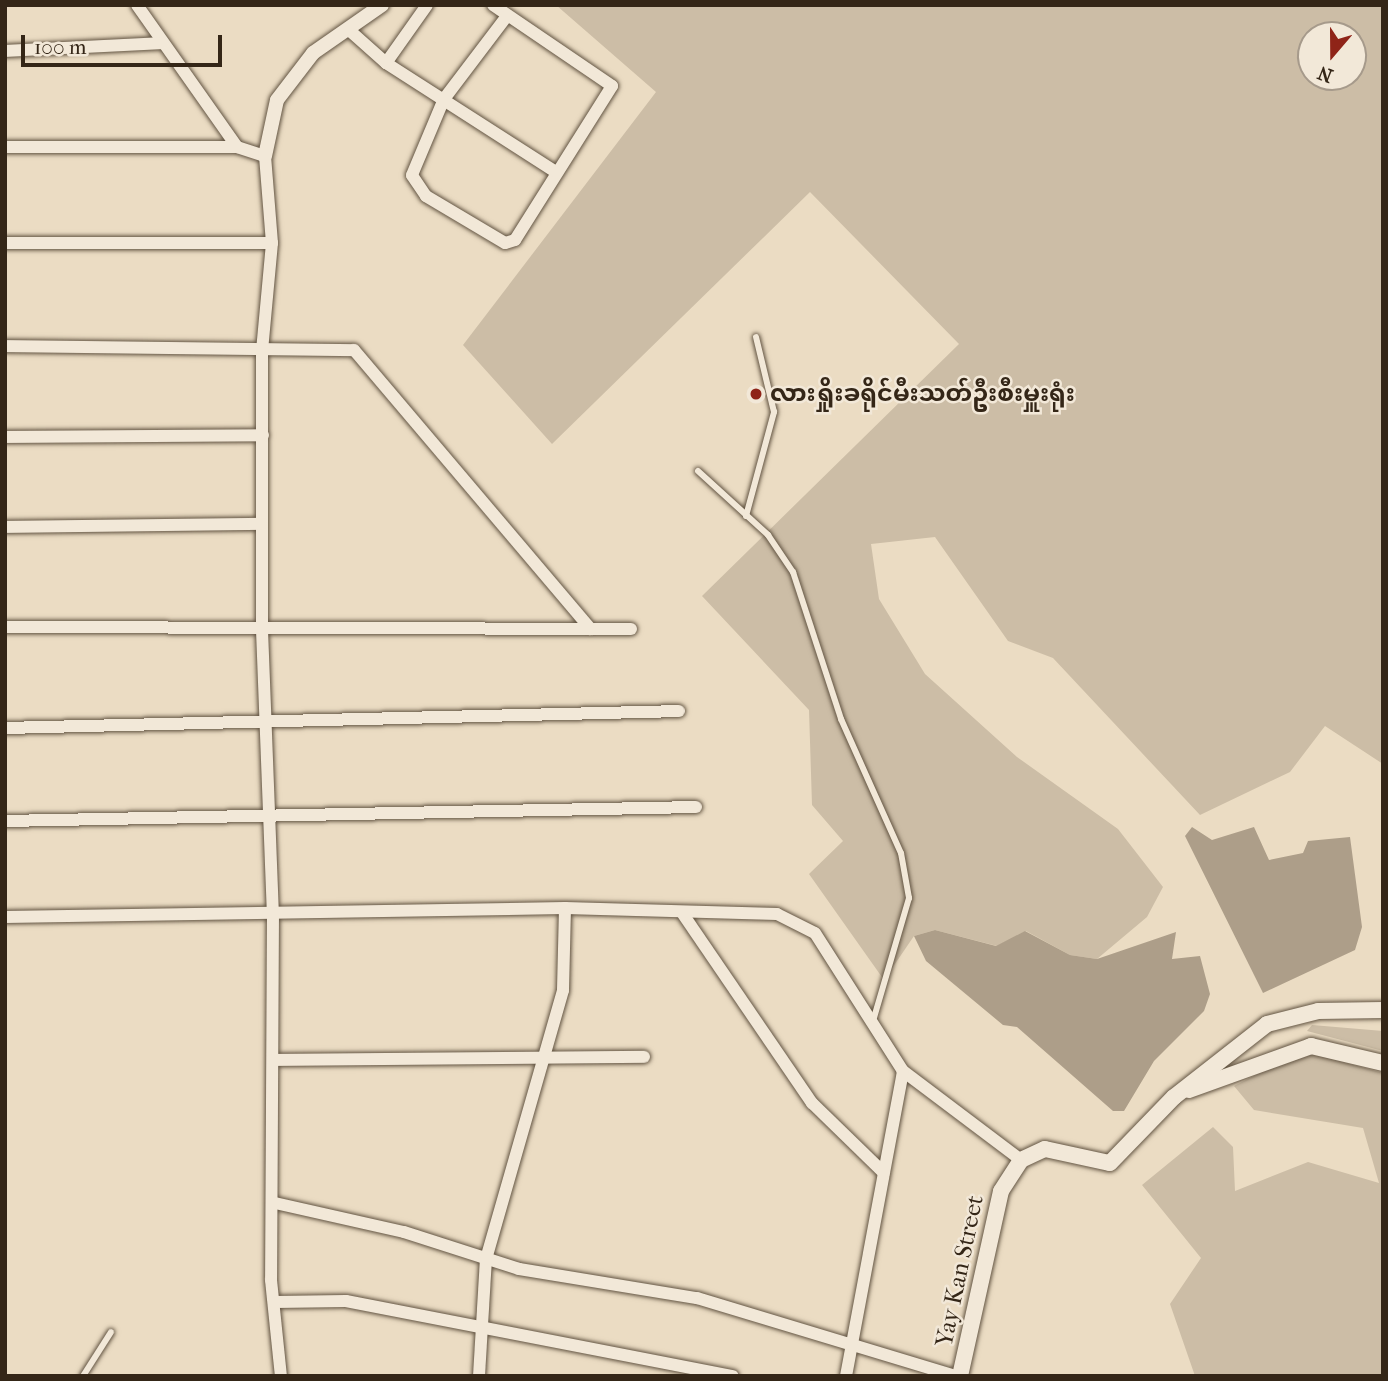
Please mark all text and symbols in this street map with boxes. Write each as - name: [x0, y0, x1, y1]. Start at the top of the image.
- scale bar: [24, 21, 226, 65]
- north arrow: [1297, 21, 1367, 91]
- text: 100 m: [34, 35, 87, 59]
- text: N: [1315, 61, 1336, 87]
- place label: လားရှိုးခရိုင်မီးသတ်ဦးစီးမှူးရုံး: [770, 380, 1075, 408]
- marker: လားရှိုးခရိုင်မီးသတ်ဦးစီးမှူးရုံး: [748, 386, 764, 402]
- street label: Yay Kan Street: [930, 1193, 990, 1349]

